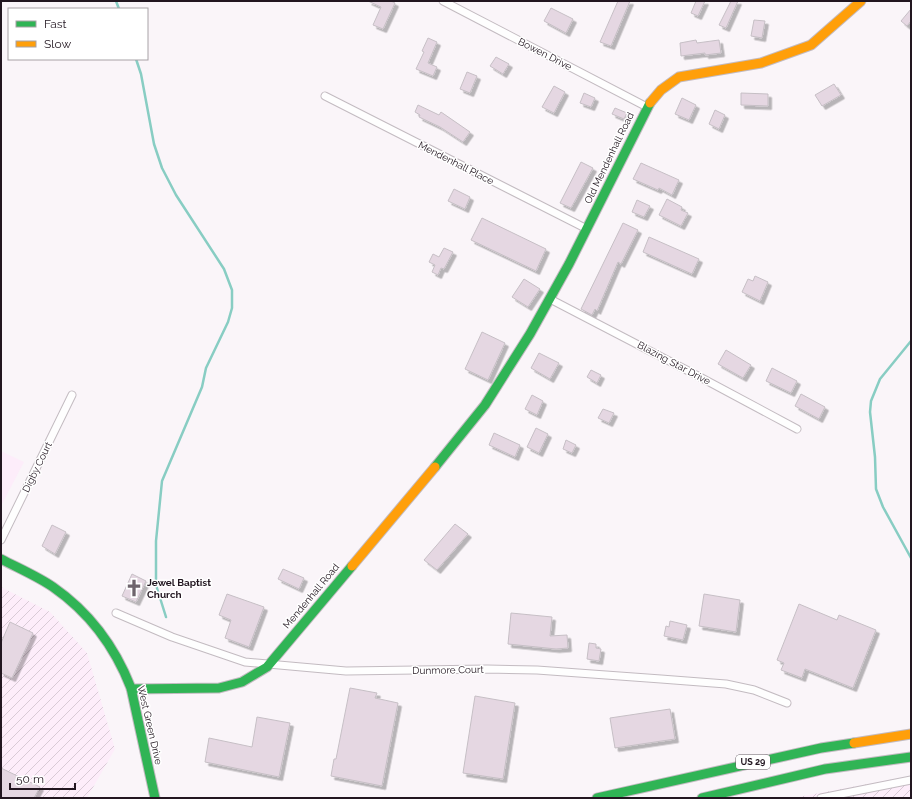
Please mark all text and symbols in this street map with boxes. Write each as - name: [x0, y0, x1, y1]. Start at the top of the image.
- legend: [8, 8, 148, 60]
- text: Fast: [44, 17, 67, 31]
- street label: Bowen Drive: [516, 36, 574, 72]
- text: Slow: [44, 37, 71, 51]
- street label: Old Mendenhall Road: [582, 111, 636, 205]
- street label: Mendenhall Place: [417, 139, 496, 187]
- street label: Blazing Star Drive: [636, 339, 712, 387]
- street label: Digby Court: [20, 439, 54, 494]
- street label: Mendenhall Road: [281, 561, 341, 631]
- place label: Jewel Baptist Church: [147, 577, 211, 600]
- church icon: Jewel Baptist Church: [124, 578, 144, 598]
- street label: Dunmore Court: [412, 664, 484, 676]
- street label: West Green Drive: [136, 684, 164, 766]
- road number: US 29: [736, 755, 770, 769]
- scale bar: [10, 765, 75, 791]
- text: 50 m: [16, 772, 44, 786]

